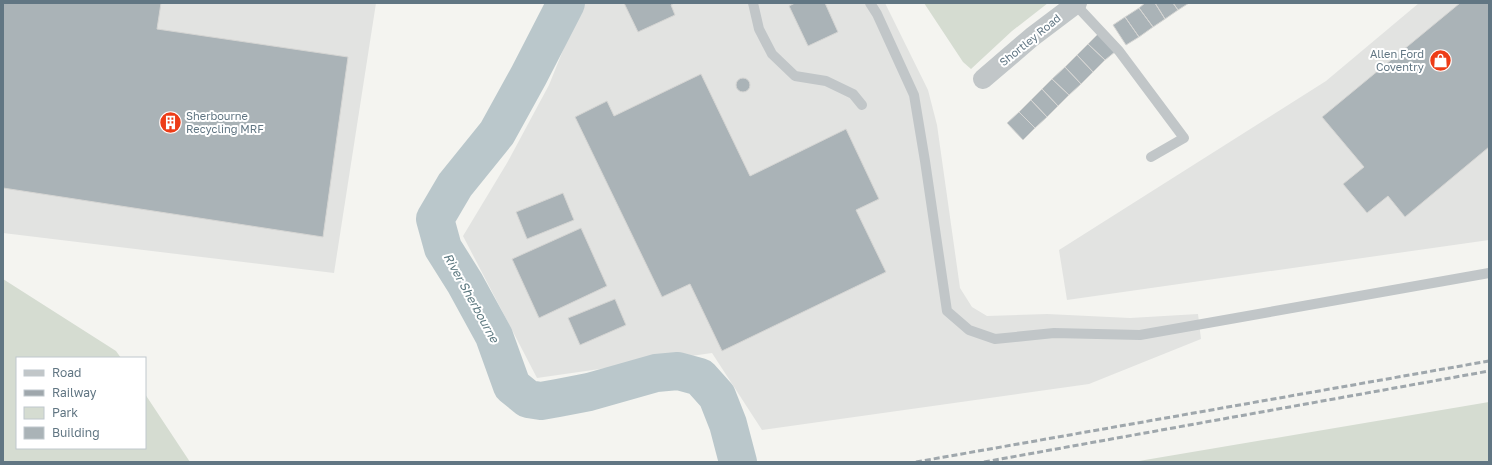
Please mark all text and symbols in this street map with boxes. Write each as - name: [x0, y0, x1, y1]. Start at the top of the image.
- street label: Shortley Road: [997, 11, 1063, 68]
- place label: Allen Ford Coventry: [1370, 47, 1424, 73]
- shop icon: Allen Ford Coventry: [1427, 47, 1453, 73]
- building icon: Sherbourne Recycling MRF: [158, 109, 184, 135]
- place label: Sherbourne Recycling MRF: [186, 109, 264, 135]
- water label: River Sherbourne: [441, 250, 503, 346]
- legend: [16, 357, 146, 449]
- text: Road: [52, 365, 81, 380]
- text: Railway: [52, 385, 97, 400]
- text: Park: [52, 405, 78, 420]
- text: Building: [52, 425, 100, 440]

